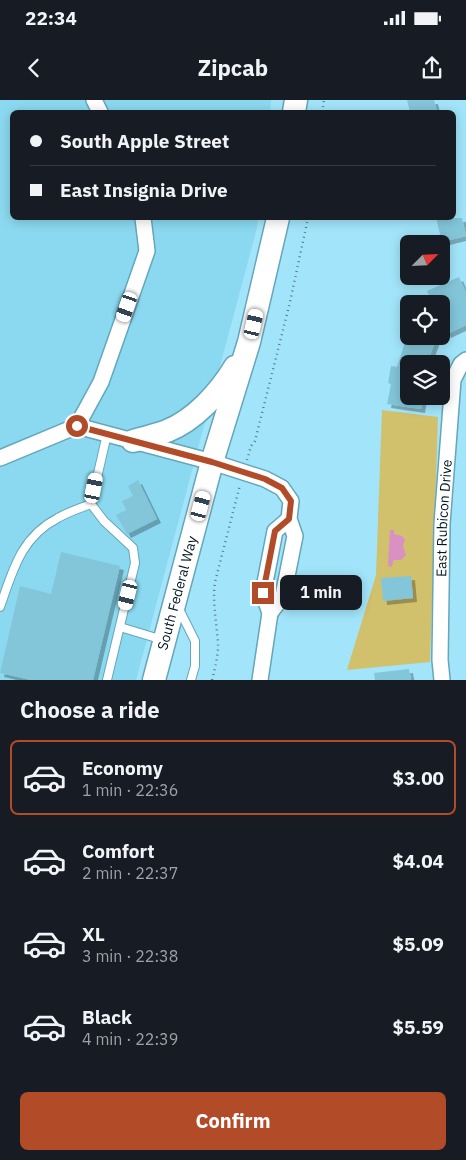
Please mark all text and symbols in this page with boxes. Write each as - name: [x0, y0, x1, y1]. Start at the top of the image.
- text: 22:34: [25, 6, 77, 30]
- text: Zipcab: [198, 53, 268, 82]
- icon: back: [20, 54, 48, 82]
- icon: share: [418, 54, 446, 82]
- text: South Apple Street: [60, 129, 229, 153]
- text: East Insignia Drive: [60, 178, 228, 202]
- north arrow: [400, 235, 450, 285]
- map controls: [400, 235, 450, 405]
- car: [115, 290, 138, 324]
- button: locate: [400, 295, 450, 345]
- car: [243, 308, 264, 340]
- button: layers: [400, 355, 450, 405]
- route start: [66, 415, 88, 437]
- street label: East Rubicon Drive: [432, 458, 456, 577]
- car: [83, 472, 104, 504]
- car: [189, 490, 212, 522]
- street label: South Federal Way: [153, 534, 201, 652]
- callout: 1 min: [280, 576, 363, 610]
- car: [117, 579, 138, 611]
- route end: [252, 582, 274, 604]
- text: 1 min: [300, 582, 342, 602]
- text: Choose a ride: [20, 695, 160, 724]
- icon: car: [22, 755, 67, 800]
- text: Economy: [82, 756, 163, 780]
- text: $3.00: [392, 766, 444, 790]
- text: 1 min · 22:36: [82, 780, 178, 800]
- icon: car: [22, 838, 67, 883]
- text: Comfort: [82, 839, 155, 863]
- text: $4.04: [392, 849, 444, 873]
- text: 2 min · 22:37: [82, 863, 178, 883]
- icon: car: [22, 921, 67, 966]
- text: XL: [82, 922, 105, 946]
- text: $5.09: [392, 932, 444, 956]
- text: 3 min · 22:38: [82, 946, 178, 966]
- icon: car: [22, 1004, 67, 1049]
- text: Black: [82, 1005, 132, 1029]
- text: $5.59: [392, 1015, 444, 1039]
- text: 4 min · 22:39: [82, 1029, 178, 1049]
- button: Confirm: [20, 1092, 446, 1150]

